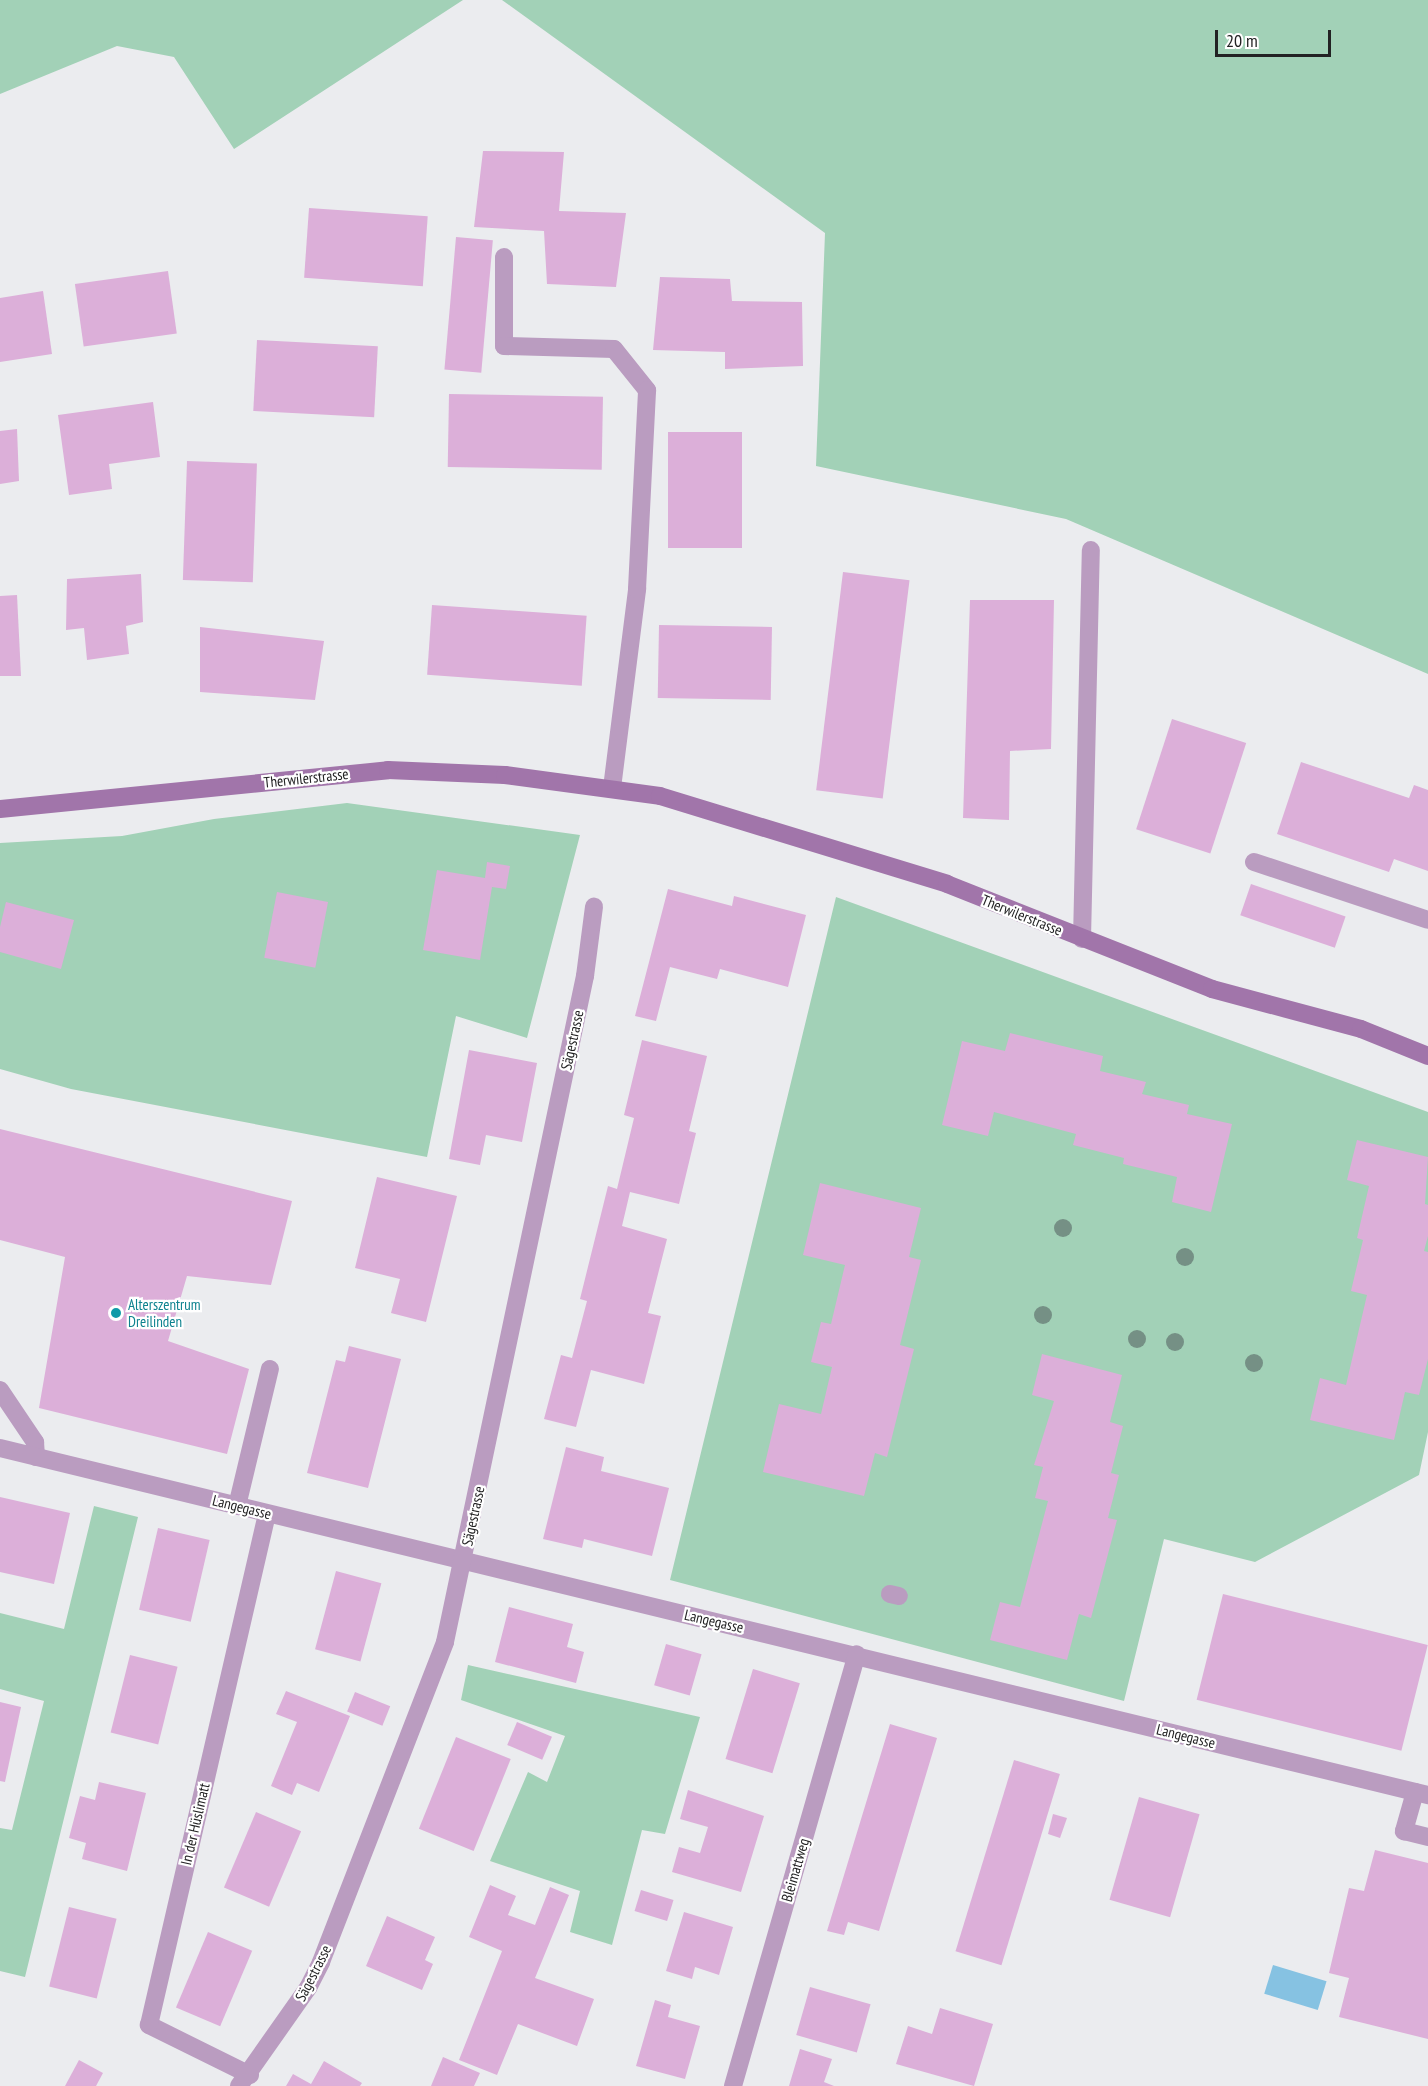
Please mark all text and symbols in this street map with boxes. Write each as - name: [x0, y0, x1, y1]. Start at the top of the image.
- scale bar: [1218, 18, 1334, 56]
- text: 20 m: [1226, 29, 1258, 52]
- street label: Therwilerstrasse: [263, 765, 349, 791]
- street label: Therwilerstrasse: [979, 891, 1065, 939]
- street label: Sägestrasse: [557, 1008, 587, 1072]
- place label: Alterszentrum Dreilinden: [128, 1295, 200, 1330]
- marker: Alterszentrum Dreilinden: [109, 1306, 123, 1320]
- street label: Sägestrasse: [458, 1484, 488, 1548]
- street label: Langegasse: [211, 1491, 273, 1523]
- street label: Langegasse: [683, 1605, 745, 1637]
- street label: Langegasse: [1155, 1720, 1217, 1752]
- street label: In der Hüslimatt: [177, 1781, 213, 1867]
- street label: Bleimattweg: [777, 1836, 813, 1904]
- street label: Sägestrasse: [291, 1942, 335, 2004]

